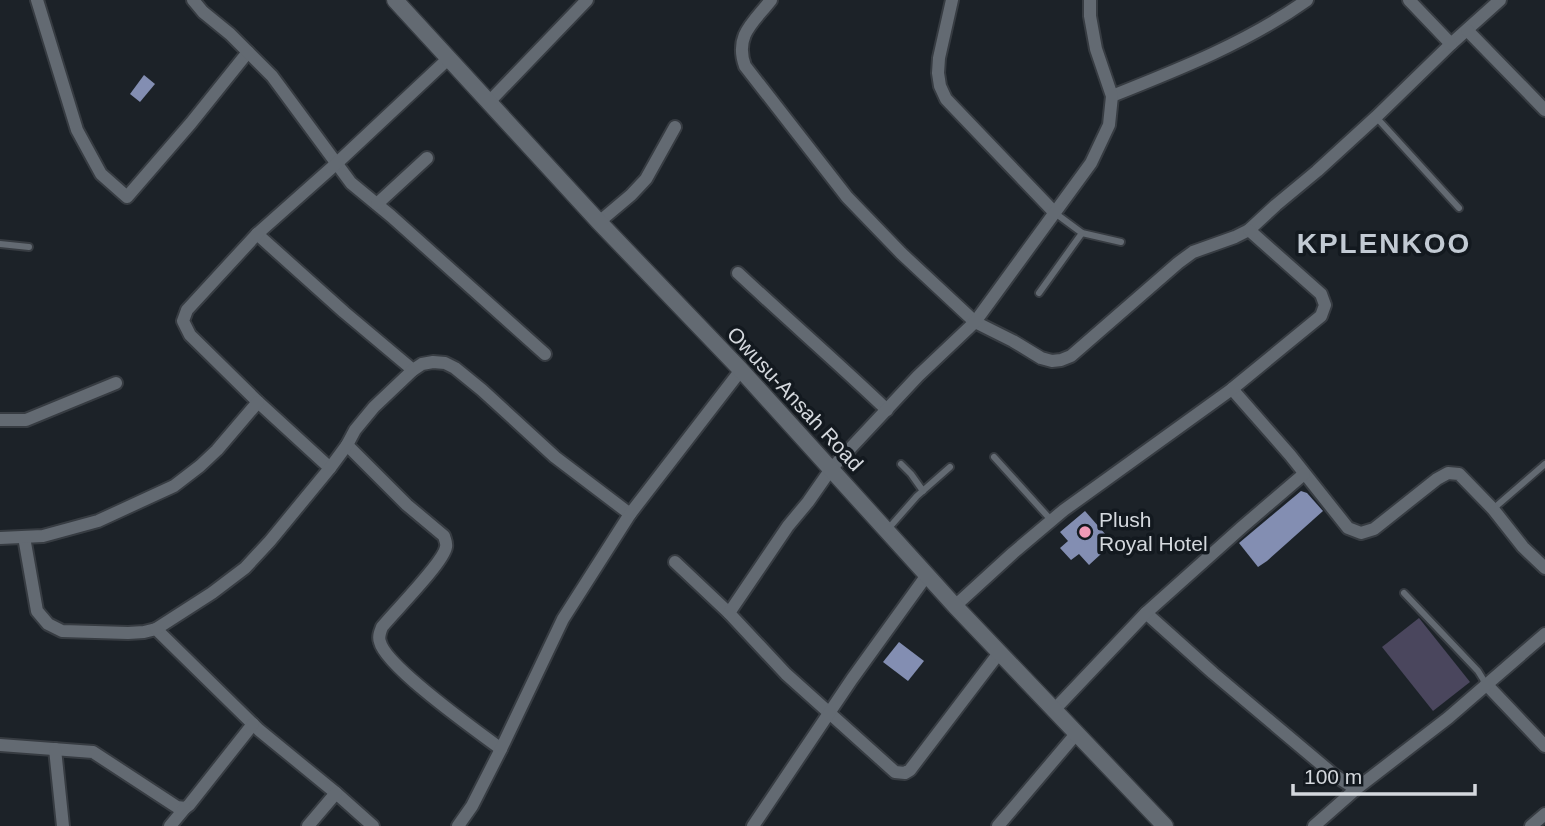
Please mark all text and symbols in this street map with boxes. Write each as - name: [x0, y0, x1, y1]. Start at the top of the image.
- district label: KPLENKOO: [1297, 228, 1471, 259]
- street label: Owusu-Ansah Road: [723, 322, 868, 475]
- place label: Plush Royal Hotel: [1099, 508, 1208, 555]
- marker: Plush Royal Hotel: [1077, 524, 1093, 540]
- scale bar: [1293, 752, 1475, 796]
- text: 100 m: [1304, 765, 1362, 788]

